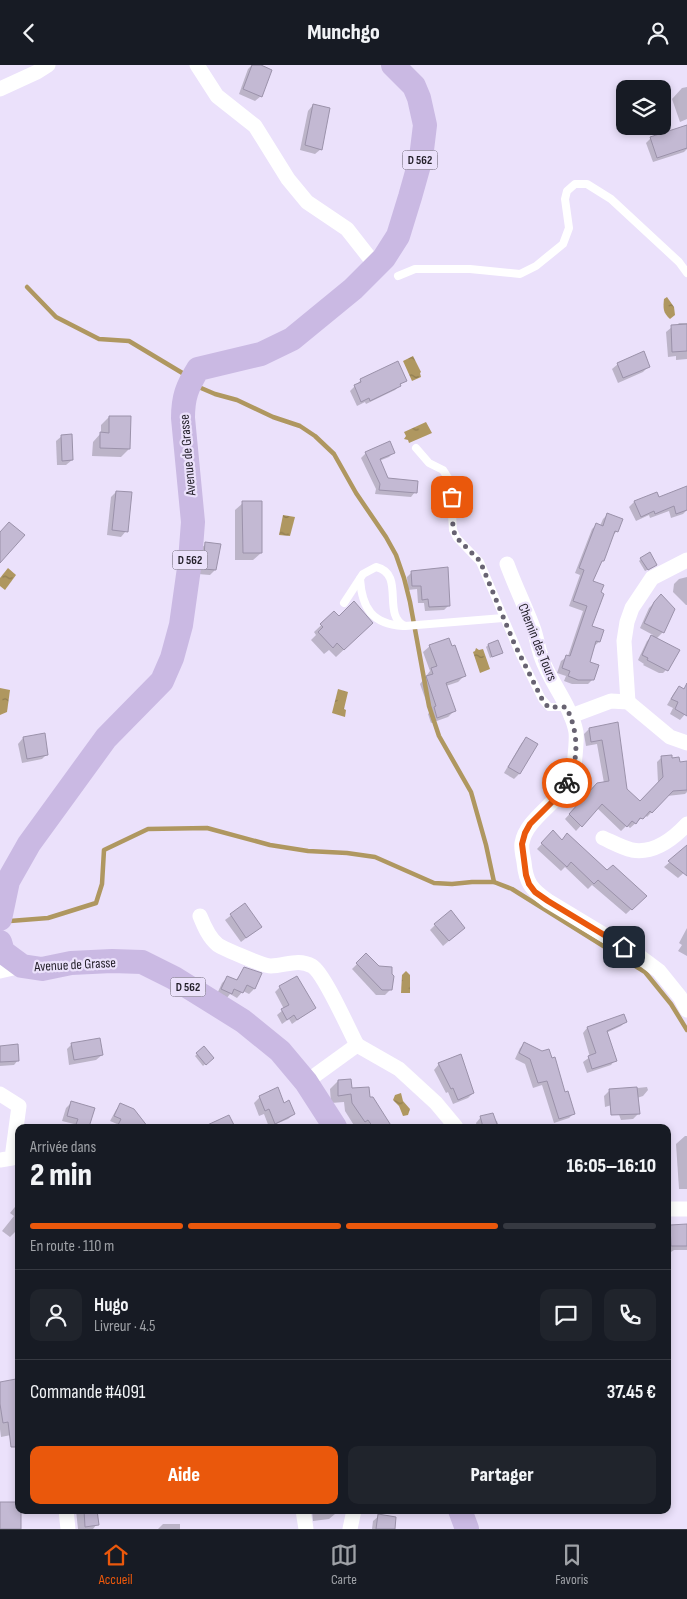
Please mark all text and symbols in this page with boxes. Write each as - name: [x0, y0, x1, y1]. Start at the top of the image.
- icon: back: [15, 19, 43, 47]
- text: Munchgo: [307, 19, 380, 46]
- icon: person: [644, 19, 672, 47]
- map controls: [616, 80, 671, 135]
- button: layers: [616, 80, 671, 135]
- road number: D 562: [402, 151, 438, 169]
- street label: Avenue de Grasse: [175, 413, 200, 497]
- pin: [431, 476, 473, 518]
- icon: bag: [438, 483, 466, 511]
- road number: D 562: [172, 551, 208, 569]
- street label: Chemin des Tours: [514, 601, 561, 683]
- courier: [542, 758, 592, 808]
- icon: bike: [553, 769, 581, 797]
- pin: [603, 926, 645, 968]
- icon: home: [610, 933, 638, 961]
- street label: Avenue de Grasse: [33, 954, 116, 975]
- road number: D 562: [170, 977, 206, 997]
- text: Arrivée dans: [30, 1138, 96, 1157]
- text: 16:05–16:10: [567, 1155, 656, 1178]
- text: 2 min: [30, 1156, 92, 1195]
- text: En route · 110 m: [30, 1237, 114, 1256]
- button: person: [30, 1289, 82, 1341]
- button: chat: [540, 1289, 592, 1341]
- button: phone: [604, 1289, 656, 1341]
- text: Hugo: [94, 1294, 129, 1317]
- text: Livreur · 4.5: [94, 1317, 155, 1336]
- text: Commande #4091: [30, 1381, 145, 1404]
- text: 37.45 €: [607, 1381, 656, 1404]
- button: Aide: [30, 1446, 338, 1504]
- button: Partager: [348, 1446, 656, 1504]
- tab: Accueil: [99, 1541, 133, 1588]
- tab: Carte: [330, 1541, 358, 1588]
- tab: Favoris: [555, 1541, 588, 1588]

